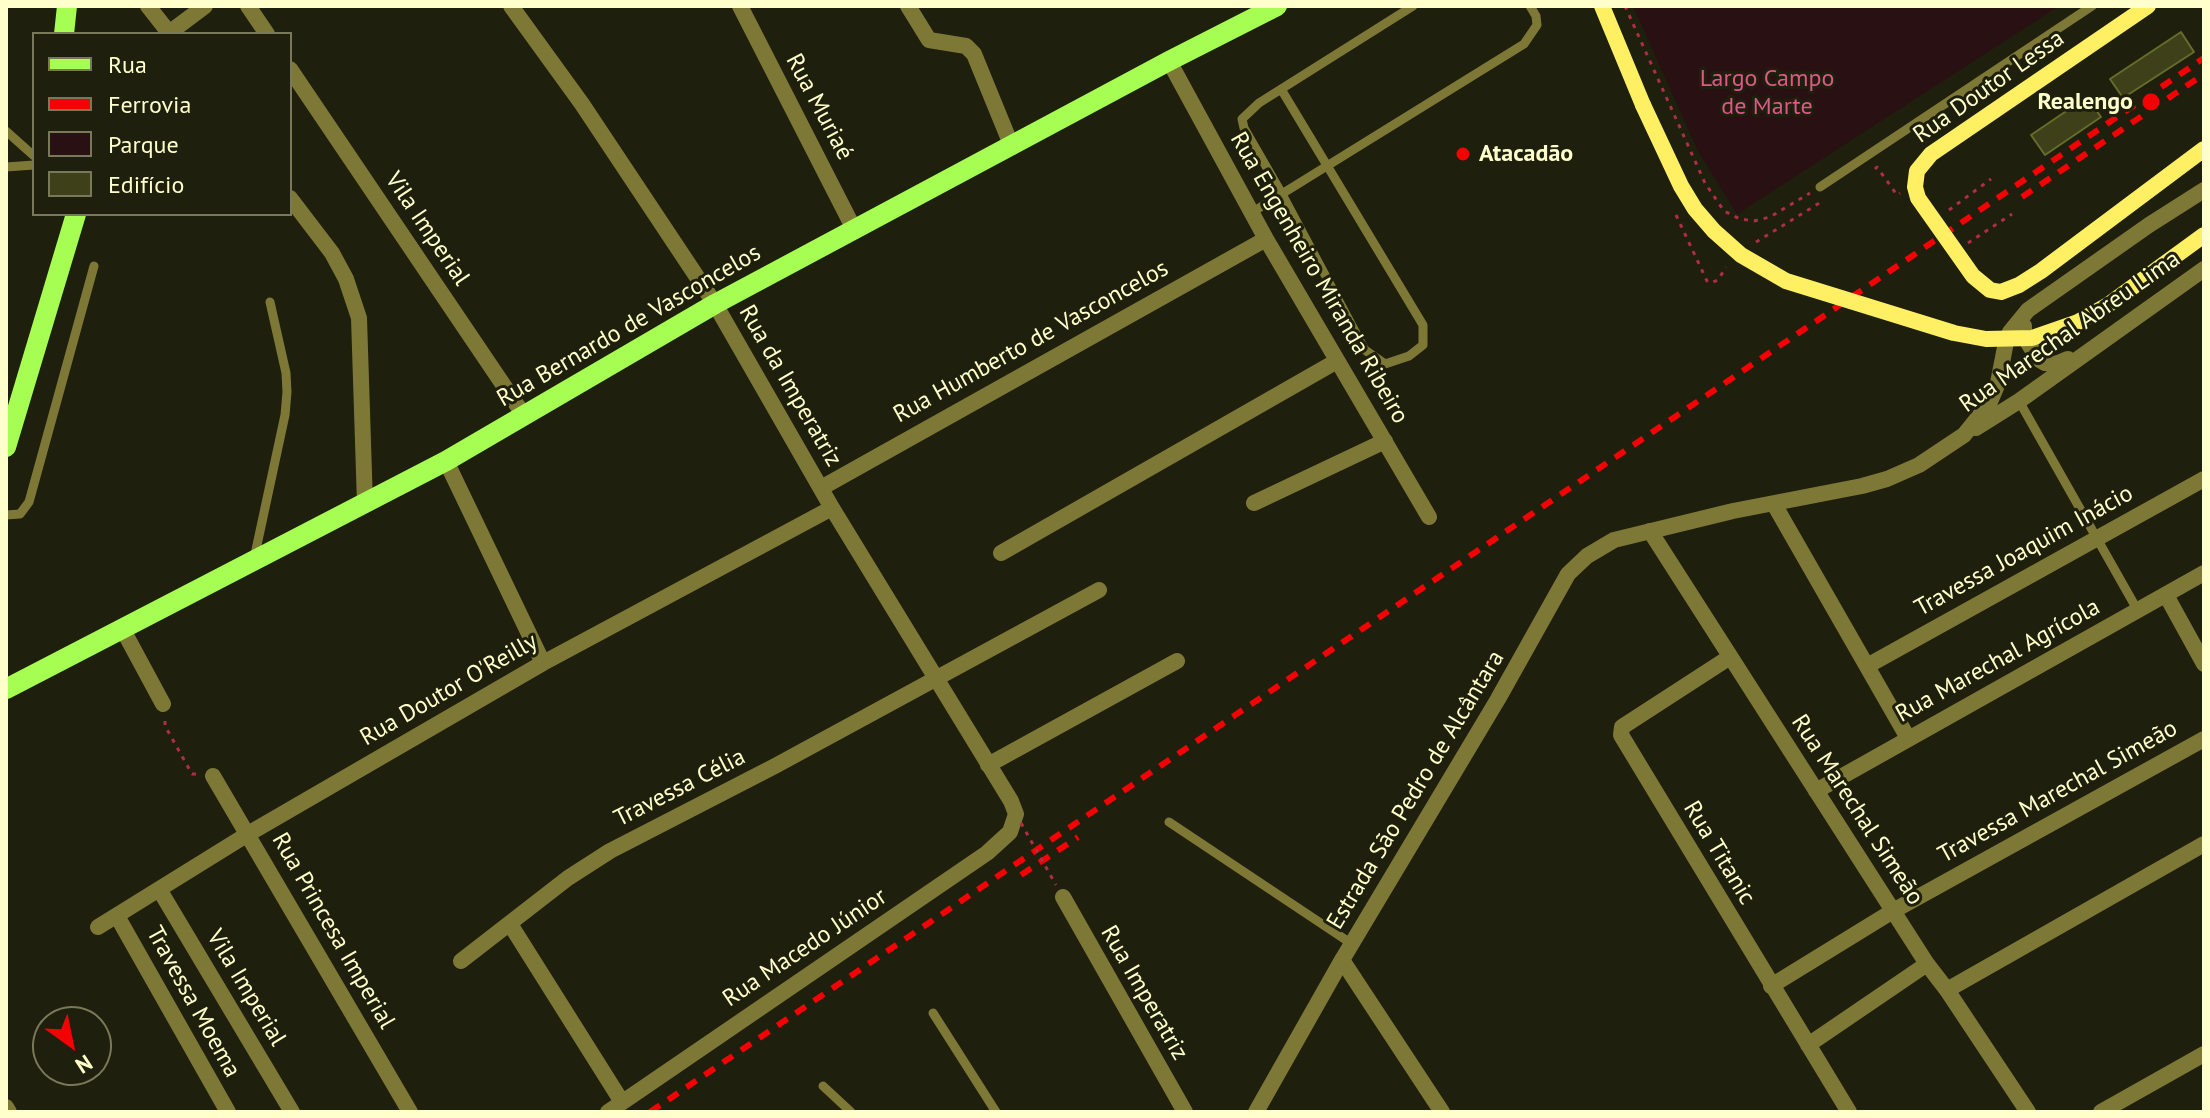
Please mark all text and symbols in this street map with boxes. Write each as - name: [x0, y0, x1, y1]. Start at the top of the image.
- street label: Rua Doutor Lessa: [1908, 24, 2070, 150]
- legend: [32, 32, 292, 216]
- text: Rua: [108, 49, 147, 80]
- street label: Rua Muriaé: [779, 49, 859, 165]
- park label: Largo Campo de Marte: [1700, 65, 1834, 121]
- place label: Realengo: [2038, 88, 2133, 116]
- text: Ferrovia: [108, 89, 191, 120]
- marker: Realengo: [2140, 91, 2162, 113]
- street label: Rua Engenheiro Miranda Ribeiro: [1224, 127, 1414, 429]
- text: Parque: [108, 129, 179, 160]
- place label: Atacadão: [1479, 140, 1573, 168]
- marker: Atacadão: [1454, 145, 1472, 163]
- street label: Vila Imperial: [379, 167, 475, 291]
- text: Edifício: [108, 169, 184, 200]
- street label: Rua Bernardo de Vasconcelos: [492, 239, 766, 413]
- street label: Rua Marechal Abreu Lima: [1954, 245, 2186, 419]
- street label: Rua Humberto de Vasconcelos: [889, 254, 1173, 430]
- street label: Rua da Imperatriz: [732, 300, 848, 472]
- street label: Travessa Joaquim Inácio: [1910, 479, 2138, 623]
- street label: Rua Marechal Agrícola: [1891, 593, 2105, 729]
- street label: Rua Doutor O'Reilly: [355, 628, 543, 752]
- street label: Estrada São Pedro de Alcântara: [1321, 645, 1511, 935]
- street label: Rua Marechal Simeão: [1785, 709, 1929, 911]
- street label: Travessa Marechal Simeão: [1933, 714, 2183, 870]
- street label: Travessa Célia: [610, 743, 750, 833]
- street label: Rua Titanic: [1677, 796, 1761, 910]
- street label: Rua Princesa Imperial: [265, 828, 401, 1034]
- street label: Rua Macedo Júnior: [718, 883, 892, 1013]
- street label: Travessa Moema: [140, 921, 246, 1083]
- street label: Rua Imperatriz: [1094, 921, 1194, 1065]
- street label: Vila Imperial: [200, 925, 292, 1051]
- north arrow: [32, 1006, 112, 1086]
- text: N: [70, 1049, 98, 1080]

